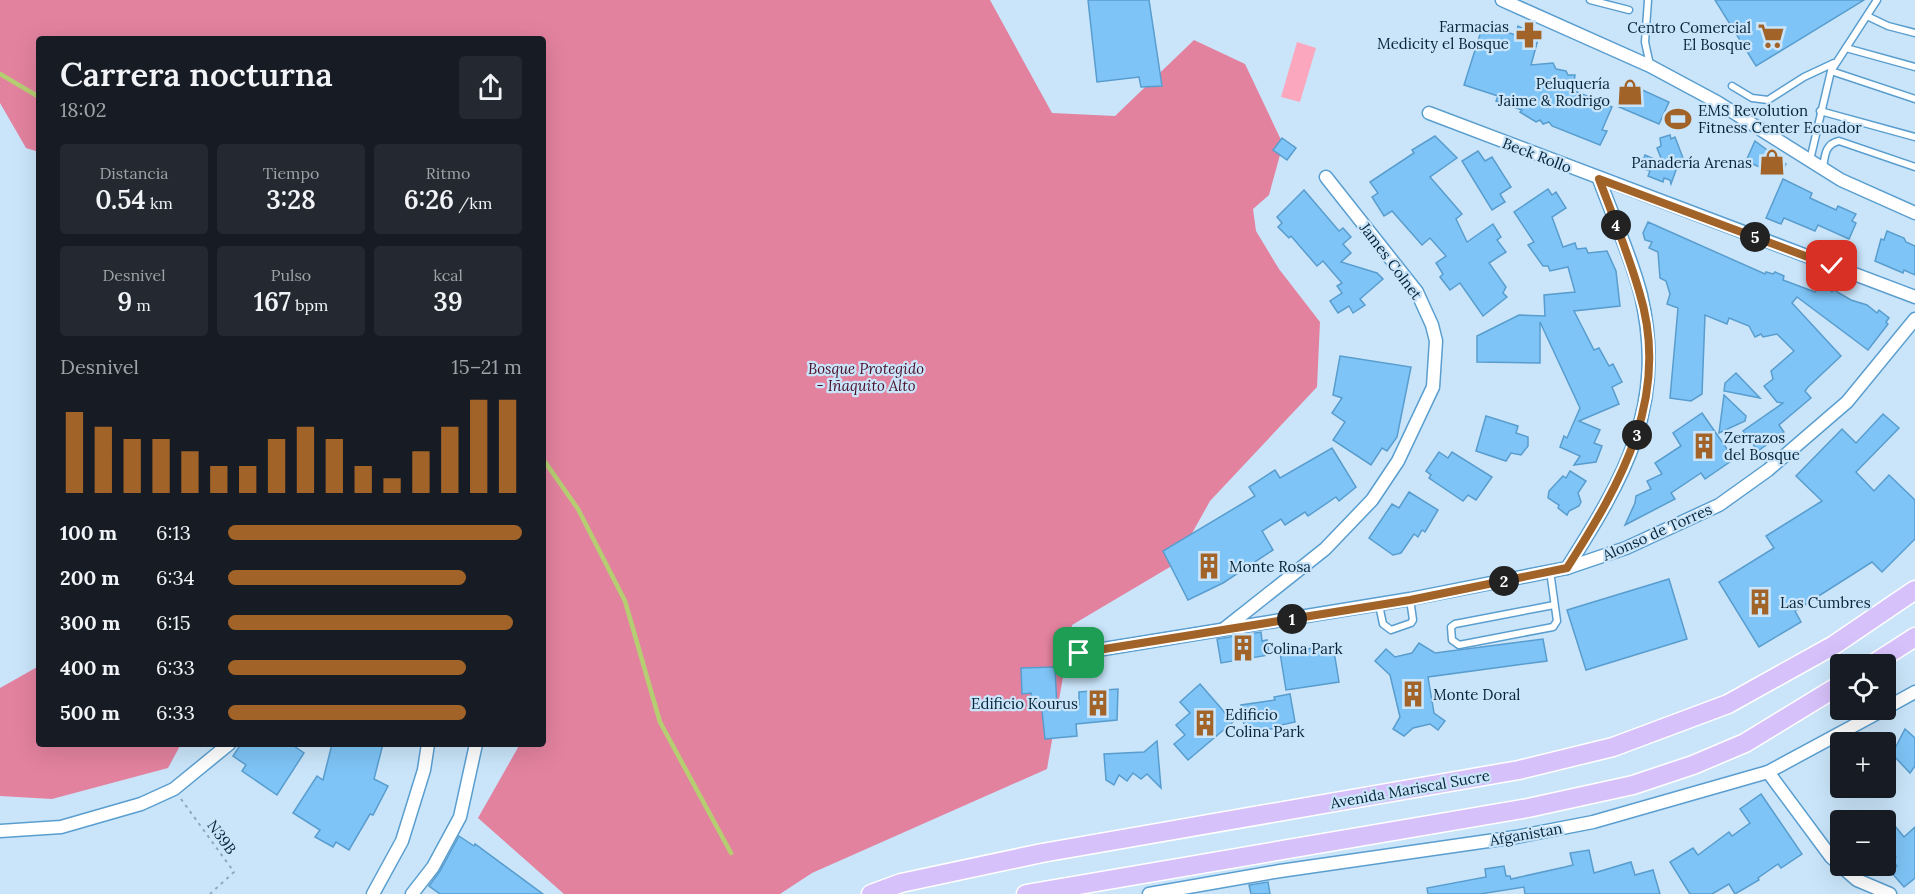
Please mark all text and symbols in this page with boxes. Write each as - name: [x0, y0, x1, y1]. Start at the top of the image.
- place label: Farmacias Medicity el Bosque: [1377, 17, 1509, 53]
- place label: Centro Comercial El Bosque: [1627, 18, 1751, 54]
- pharmacy icon: Farmacias Medicity el Bosque: [1514, 20, 1544, 50]
- supermarket icon: Centro Comercial El Bosque: [1756, 21, 1786, 51]
- text: Carrera nocturna: [60, 53, 333, 95]
- button: share: [459, 56, 522, 119]
- place label: Peluquería Jaime & Rodrigo: [1497, 74, 1610, 110]
- shop icon: Peluquería Jaime & Rodrigo: [1615, 77, 1645, 107]
- text: 18:02: [60, 97, 107, 122]
- place label: EMS Revolution Fitness Center Ecuador: [1698, 101, 1862, 137]
- sports icon: EMS Revolution Fitness Center Ecuador: [1663, 104, 1693, 134]
- street label: Beck Rollo: [1500, 133, 1574, 177]
- shop icon: Panadería Arenas: [1757, 147, 1787, 177]
- place label: Panadería Arenas: [1631, 153, 1752, 172]
- text: Distancia: [99, 163, 169, 183]
- text: Tiempo: [263, 163, 319, 183]
- text: Ritmo: [426, 163, 470, 183]
- text: 0.54: [95, 183, 146, 216]
- text: 3:28: [266, 183, 316, 216]
- text: 6:26: [404, 183, 454, 216]
- text: km: [146, 193, 173, 213]
- text: /km: [454, 193, 492, 213]
- pin: 4: [1601, 210, 1631, 240]
- text: 4: [1612, 215, 1620, 235]
- street label: James Colnet: [1355, 218, 1426, 304]
- pin: 5: [1740, 222, 1770, 252]
- text: 5: [1751, 227, 1759, 247]
- pin: [1806, 240, 1857, 291]
- icon: check: [1815, 249, 1848, 282]
- text: Desnivel: [102, 265, 166, 285]
- text: Pulso: [271, 265, 311, 285]
- text: kcal: [433, 265, 463, 285]
- text: 9: [117, 285, 132, 318]
- text: 167: [254, 285, 291, 318]
- text: 39: [433, 285, 463, 318]
- text: m: [132, 295, 151, 315]
- text: bpm: [291, 295, 328, 315]
- text: Desnivel: [60, 354, 139, 379]
- text: 15–21 m: [452, 354, 522, 379]
- park label: Bosque Protegido - Iñaquito Alto: [808, 359, 924, 395]
- pin: 3: [1622, 420, 1652, 450]
- text: 3: [1633, 425, 1641, 445]
- place label: Zerrazos del Bosque: [1724, 428, 1800, 464]
- building icon: Zerrazos del Bosque: [1689, 431, 1719, 461]
- street label: Alonso de Torres: [1598, 499, 1715, 565]
- text: 100 m: [60, 520, 117, 545]
- text: 6:13: [156, 520, 191, 545]
- building icon: Monte Rosa: [1194, 551, 1224, 581]
- place label: Monte Rosa: [1229, 557, 1311, 576]
- text: 200 m: [60, 565, 120, 590]
- text: 6:34: [156, 565, 195, 590]
- pin: 2: [1489, 566, 1519, 596]
- text: 2: [1500, 571, 1508, 591]
- building icon: Las Cumbres: [1745, 587, 1775, 617]
- place label: Las Cumbres: [1780, 593, 1871, 612]
- pin: 1: [1277, 604, 1307, 634]
- text: 1: [1289, 609, 1295, 629]
- text: 300 m: [60, 610, 120, 635]
- text: 6:15: [156, 610, 191, 635]
- pin: [1053, 627, 1104, 678]
- building icon: Colina Park: [1228, 633, 1258, 663]
- icon: arrive: [1062, 636, 1095, 669]
- place label: Colina Park: [1263, 639, 1343, 658]
- map controls: [1830, 654, 1896, 876]
- button: locate: [1830, 654, 1896, 720]
- text: 400 m: [60, 655, 120, 680]
- text: 6:33: [156, 655, 195, 680]
- building icon: Monte Doral: [1398, 679, 1428, 709]
- place label: Monte Doral: [1433, 685, 1520, 704]
- building icon: Edificio Kourus: [1083, 688, 1113, 718]
- place label: Edificio Kourus: [971, 694, 1078, 713]
- text: 500 m: [60, 700, 120, 725]
- text: 6:33: [156, 700, 195, 725]
- place label: Edificio Colina Park: [1225, 705, 1305, 741]
- building icon: Edificio Colina Park: [1190, 708, 1220, 738]
- button: +: [1830, 732, 1896, 798]
- street label: Avenida Mariscal Sucre: [1328, 766, 1491, 813]
- button: −: [1830, 810, 1896, 876]
- street label: N39B: [203, 816, 241, 858]
- street label: Afganistan: [1487, 818, 1564, 850]

